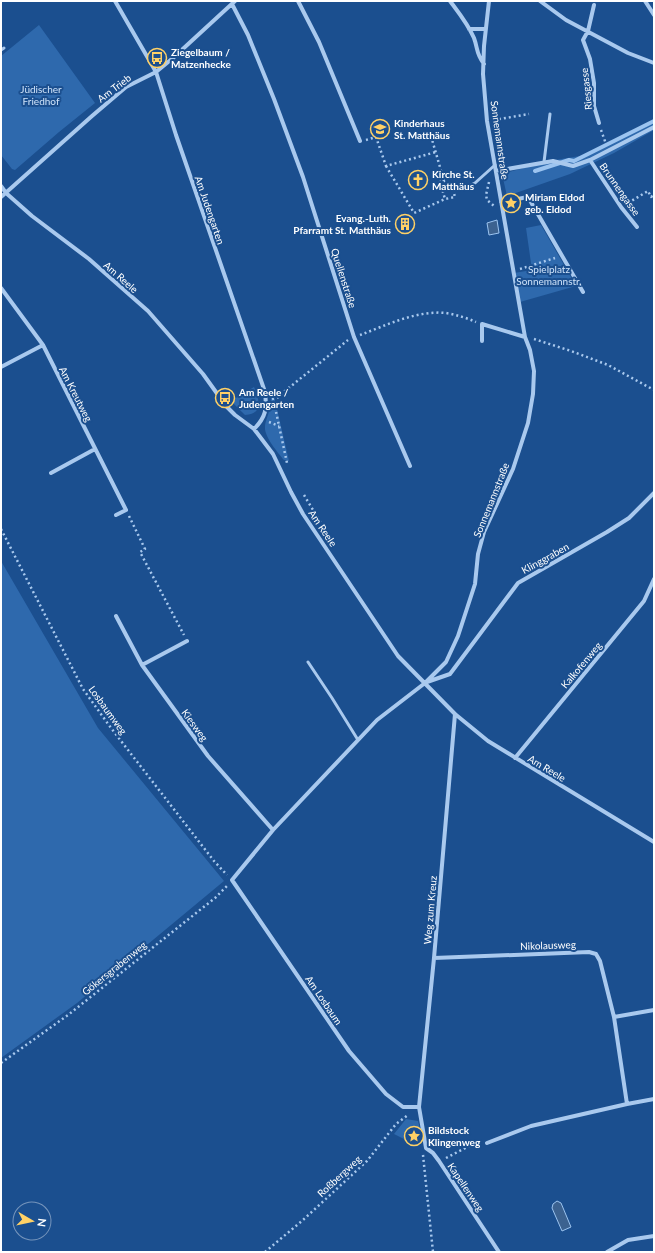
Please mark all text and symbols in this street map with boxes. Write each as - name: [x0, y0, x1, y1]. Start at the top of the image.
- place label: Ziegelbaum / Matzenhecke: [171, 46, 231, 70]
- bus stop icon: Ziegelbaum / Matzenhecke: [146, 47, 168, 69]
- street label: Riesgasse: [578, 67, 594, 111]
- street label: Am Trieb: [95, 71, 133, 105]
- park label: Jüdischer Friedhof: [20, 83, 62, 107]
- street label: Sonnemannstraße: [489, 100, 511, 180]
- place label: Kinderhaus St. Matthäus: [394, 117, 451, 141]
- school or university icon: Kinderhaus St. Matthäus: [369, 118, 391, 140]
- street label: Brunnengasse: [597, 160, 643, 218]
- place label: Kirche St. Matthäus: [432, 168, 475, 192]
- church icon: Kirche St. Matthäus: [407, 169, 429, 191]
- street label: Am Judengarten: [193, 174, 227, 246]
- place label: Miriam Eldod geb. Eldod: [525, 191, 585, 215]
- place icon: Miriam Eldod geb. Eldod: [500, 192, 522, 214]
- place label: Evang.-Luth. Pfarramt St. Matthäus: [293, 212, 392, 236]
- building icon: Evang.-Luth. Pfarramt St. Matthäus: [394, 213, 416, 235]
- street label: Quellenstraße: [329, 247, 359, 309]
- street label: Am Reele: [101, 259, 141, 295]
- park label: Spielplatz Sonnemannstr.: [516, 263, 582, 287]
- street label: Am Kreutweg: [57, 364, 95, 424]
- place label: Am Reele / Judengarten: [238, 386, 295, 410]
- bus stop icon: Am Reele / Judengarten: [214, 387, 236, 409]
- street label: Sonnemannstraße: [471, 461, 511, 539]
- street label: Am Reele: [306, 507, 340, 549]
- street label: Klinggraben: [519, 540, 571, 576]
- street label: Kalkofenweg: [558, 639, 604, 691]
- street label: Losbaumweg: [86, 683, 130, 737]
- street label: Kiesweg: [179, 707, 211, 743]
- street label: Am Reele: [526, 752, 568, 784]
- street label: Weg zum Kreuz: [421, 875, 439, 945]
- street label: Gökersgrabenweg: [79, 938, 149, 998]
- street label: Nikolausweg: [520, 938, 576, 952]
- street label: Am Losbaum: [303, 973, 345, 1027]
- place label: Bildstock Klingenweg: [428, 1124, 481, 1148]
- place icon: Bildstock Klingenweg: [403, 1125, 425, 1147]
- street label: Roßbergweg: [315, 1153, 363, 1199]
- street label: Kapellenweg: [445, 1160, 487, 1214]
- north arrow: [12, 1201, 52, 1241]
- text: N: [35, 1217, 49, 1228]

